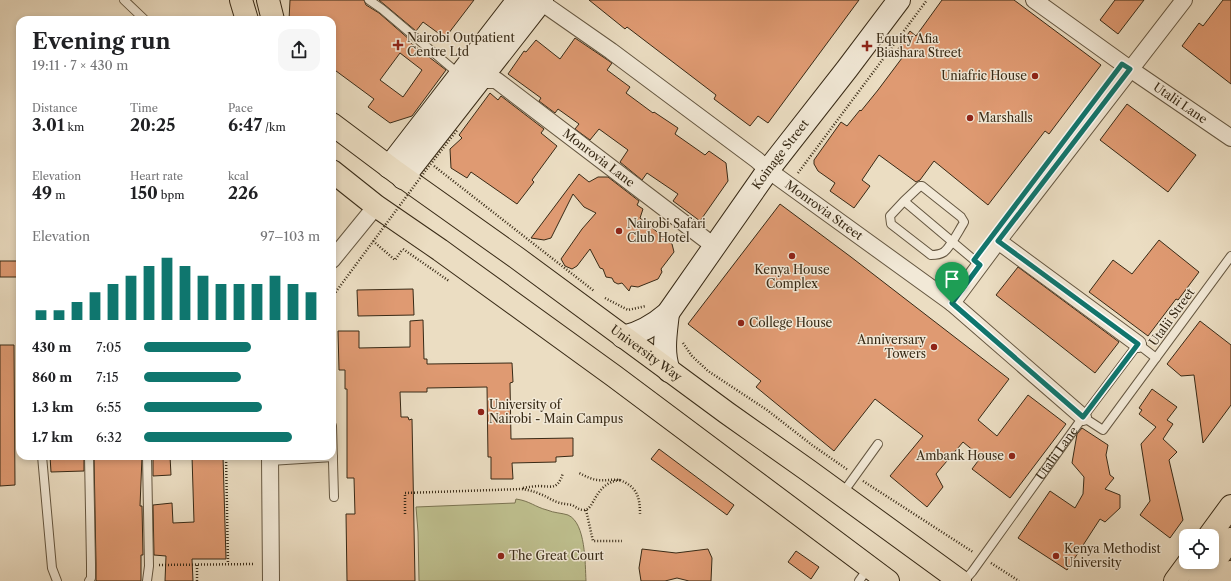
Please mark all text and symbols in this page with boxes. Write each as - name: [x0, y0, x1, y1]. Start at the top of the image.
- text: Evening run: [32, 28, 171, 55]
- button: share: [278, 29, 320, 71]
- place label: Nairobi Outpatient Centre Ltd: [407, 30, 515, 59]
- place label: Equity Afia Biashara Street: [876, 31, 963, 60]
- marker: Nairobi Outpatient Centre Ltd: [392, 39, 404, 51]
- marker: Equity Afia Biashara Street: [861, 40, 873, 52]
- text: 19:11 · 7 × 430 m: [32, 57, 128, 73]
- place label: Uniafric House: [941, 68, 1027, 83]
- marker: Uniafric House: [1030, 71, 1040, 81]
- street label: Utalii Lane: [1151, 79, 1211, 127]
- text: Distance: [32, 101, 78, 115]
- text: Time: [130, 101, 158, 115]
- text: Pace: [228, 101, 253, 115]
- place label: Marshalls: [978, 110, 1033, 125]
- marker: Marshalls: [965, 113, 975, 123]
- text: 3.01: [32, 115, 65, 135]
- text: 20:25: [130, 115, 175, 135]
- text: 6:47: [228, 115, 262, 135]
- street label: Koinage Street: [749, 116, 812, 192]
- text: km: [65, 120, 84, 134]
- text: /km: [262, 120, 286, 134]
- street label: Monrovia Lane: [560, 126, 638, 190]
- text: Elevation: [32, 169, 81, 183]
- text: Heart rate: [130, 169, 183, 183]
- text: kcal: [228, 169, 249, 183]
- street label: Monrovia Street: [782, 177, 867, 243]
- text: 49: [32, 183, 52, 203]
- text: 150: [130, 183, 158, 203]
- text: 226: [228, 183, 258, 203]
- text: m: [52, 188, 65, 202]
- text: bpm: [158, 188, 184, 202]
- place label: Nairobi Safari Club Hotel: [627, 216, 706, 245]
- marker: Nairobi Safari Club Hotel: [614, 226, 624, 236]
- text: Elevation: [32, 228, 90, 244]
- text: 97–103 m: [260, 228, 320, 244]
- marker: Kenya House Complex: [787, 251, 797, 261]
- place label: Kenya House Complex: [754, 262, 830, 291]
- pin: [935, 262, 969, 303]
- icon: arrive: [941, 268, 963, 290]
- street label: Utalii Street: [1146, 284, 1198, 348]
- place label: College House: [749, 315, 833, 330]
- marker: College House: [736, 318, 746, 328]
- street label: University Way: [608, 322, 685, 384]
- place label: Anniversary Towers: [856, 332, 926, 361]
- text: 430 m: [32, 339, 72, 355]
- text: 7:05: [96, 339, 121, 355]
- marker: Anniversary Towers: [929, 342, 939, 352]
- text: 860 m: [32, 369, 72, 385]
- text: 7:15: [96, 369, 119, 385]
- place label: University of Nairobi - Main Campus: [489, 397, 623, 426]
- text: 1.3 km: [32, 399, 74, 415]
- text: 6:55: [96, 399, 121, 415]
- marker: University of Nairobi - Main Campus: [476, 407, 486, 417]
- street label: Utalii Lane: [1032, 423, 1081, 483]
- text: 1.7 km: [32, 429, 73, 445]
- text: 6:32: [96, 429, 122, 445]
- place label: Ambank House: [915, 448, 1004, 463]
- marker: Ambank House: [1007, 451, 1017, 461]
- map controls: [1179, 529, 1219, 569]
- button: locate: [1179, 529, 1219, 569]
- place label: Kenya Methodist University: [1064, 541, 1161, 570]
- place label: The Great Court: [509, 548, 605, 563]
- marker: The Great Court: [496, 551, 506, 561]
- marker: Kenya Methodist University: [1051, 551, 1061, 561]

